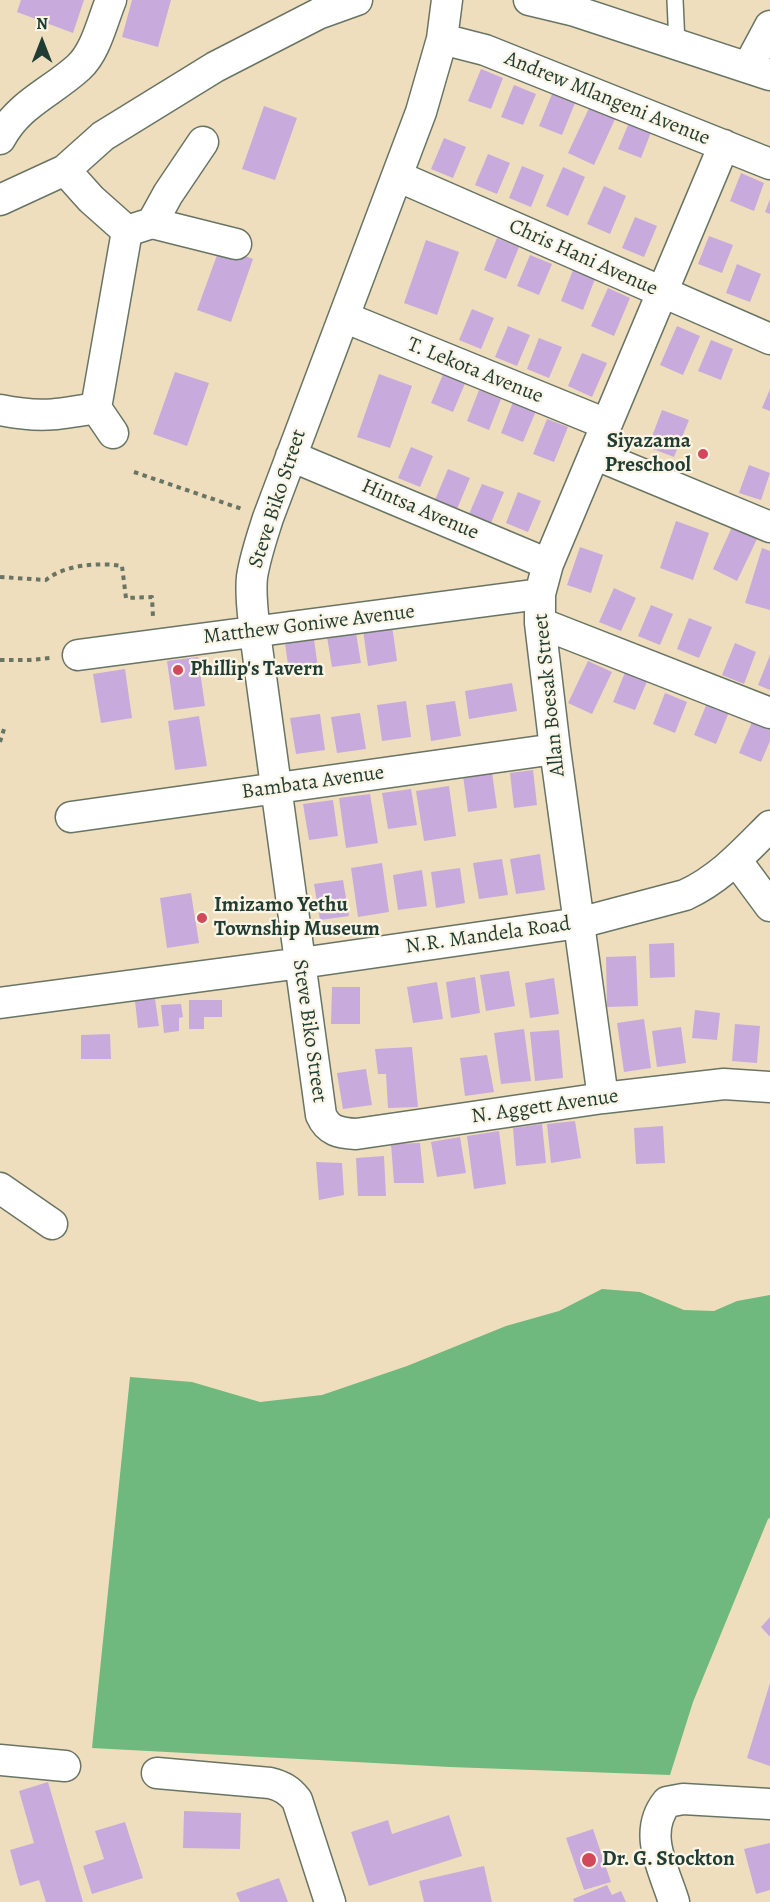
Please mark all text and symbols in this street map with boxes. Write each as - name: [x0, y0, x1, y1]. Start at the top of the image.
- north arrow: [12, 12, 72, 72]
- text: N: [36, 13, 48, 35]
- street label: Andrew Mlangeni Avenue: [501, 46, 713, 152]
- street label: Chris Hani Avenue: [505, 214, 661, 302]
- street label: T. Lekota Avenue: [403, 332, 547, 410]
- street label: Steve Biko Street: [244, 426, 312, 572]
- place label: Siyazama Preschool: [605, 429, 691, 479]
- marker: Siyazama Preschool: [696, 447, 710, 461]
- street label: Hintsa Avenue: [358, 474, 482, 546]
- street label: Matthew Goniwe Avenue: [202, 600, 416, 650]
- street label: Allan Boesak Street: [529, 612, 571, 778]
- place label: Phillip's Tavern: [190, 657, 324, 683]
- marker: Phillip's Tavern: [171, 663, 185, 677]
- street label: Bambata Avenue: [240, 761, 386, 805]
- place label: Imizamo Yethu Township Museum: [214, 893, 380, 943]
- marker: Imizamo Yethu Township Museum: [195, 911, 209, 925]
- street label: N.R. Mandela Road: [404, 912, 572, 960]
- street label: Steve Biko Street: [286, 958, 332, 1104]
- street label: N. Aggett Avenue: [470, 1084, 620, 1130]
- place label: Dr. G. Stockton: [602, 1847, 735, 1873]
- marker: Dr. G. Stockton: [580, 1851, 598, 1869]

